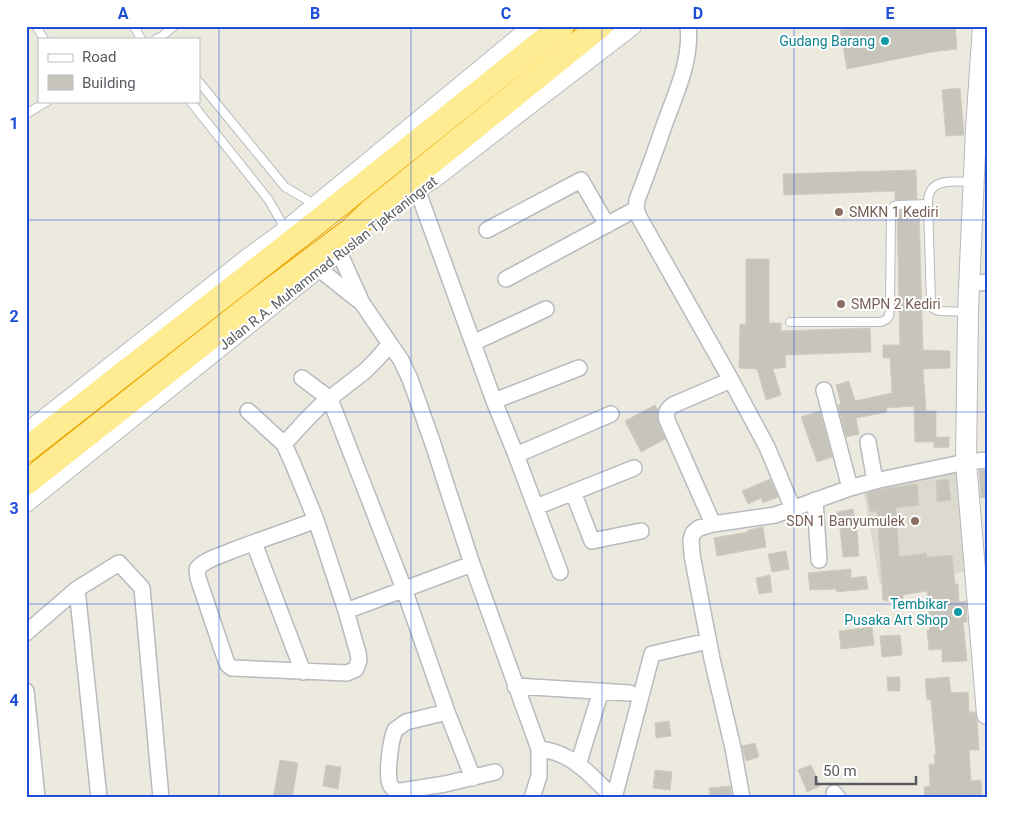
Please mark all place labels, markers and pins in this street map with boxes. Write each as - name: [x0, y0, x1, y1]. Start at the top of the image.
- place label: Gudang Barang: [779, 33, 875, 49]
- marker: Gudang Barang: [879, 35, 891, 47]
- place label: SMKN 1 Kediri: [849, 204, 939, 220]
- marker: SMKN 1 Kediri: [833, 206, 845, 218]
- place label: SMPN 2 Kediri: [851, 296, 941, 312]
- marker: SMPN 2 Kediri: [835, 298, 847, 310]
- place label: SDN 1 Banyumulek: [786, 513, 906, 529]
- marker: SDN 1 Banyumulek: [909, 515, 921, 527]
- place label: Tembikar Pusaka Art Shop: [844, 596, 948, 628]
- marker: Tembikar Pusaka Art Shop: [952, 606, 964, 618]

